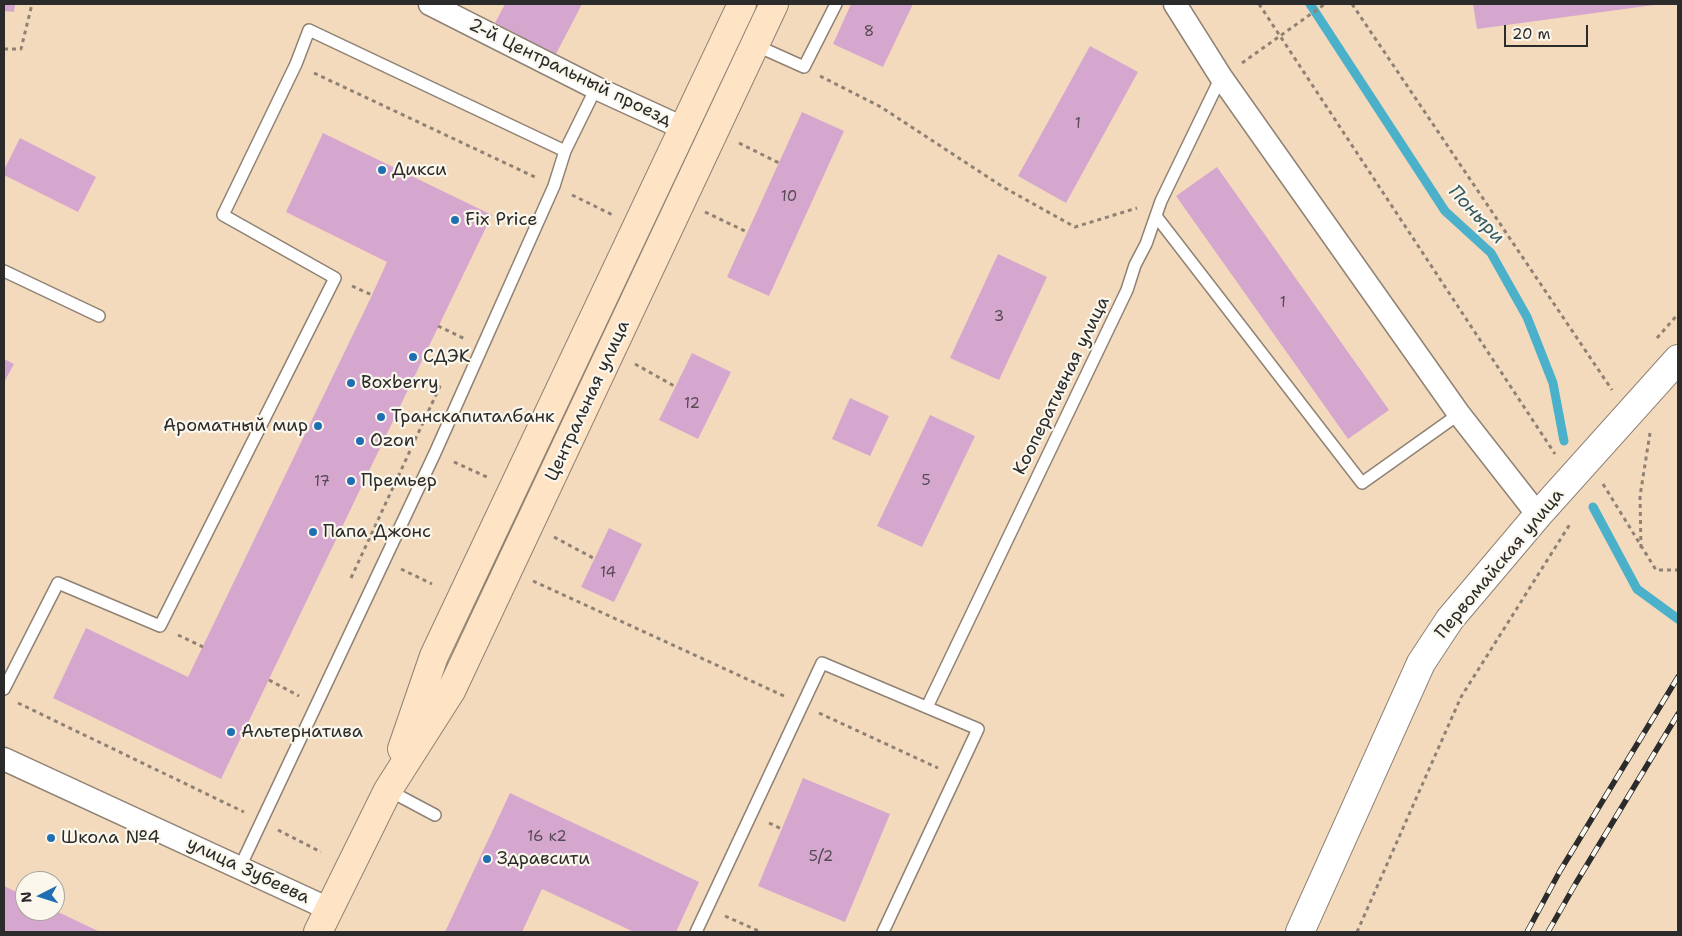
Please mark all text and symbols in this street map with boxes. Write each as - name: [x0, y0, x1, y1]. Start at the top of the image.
- street label: 2-й Центральный проезд: [465, 14, 675, 132]
- scale bar: [1507, 15, 1591, 47]
- house number: 8: [864, 23, 874, 41]
- text: 20 m: [1512, 24, 1551, 44]
- house number: 1: [1075, 115, 1081, 133]
- place label: Дикси: [392, 159, 447, 181]
- marker: Дикси: [376, 164, 388, 176]
- water label: Поныри: [1443, 181, 1509, 249]
- house number: 10: [781, 188, 797, 206]
- place label: Fix Price: [465, 209, 537, 231]
- marker: Fix Price: [449, 214, 461, 226]
- street label: Кооперативная улица: [1009, 293, 1115, 479]
- house number: 1: [1280, 294, 1286, 312]
- house number: 3: [994, 308, 1004, 326]
- street label: Центральная улица: [541, 317, 635, 485]
- place label: СДЭК: [423, 346, 470, 368]
- marker: СДЭК: [407, 351, 419, 363]
- place label: Boxberry: [361, 372, 439, 394]
- marker: Boxberry: [345, 377, 357, 389]
- house number: 12: [684, 395, 700, 413]
- place label: Транскапиталбанк: [391, 406, 555, 428]
- marker: Транскапиталбанк: [375, 411, 387, 423]
- place label: Ароматный мир: [163, 415, 308, 437]
- marker: Ароматный мир: [312, 420, 324, 432]
- place label: Ozon: [370, 430, 415, 452]
- marker: Ozon: [354, 435, 366, 447]
- place label: Премьер: [361, 470, 437, 492]
- house number: 5: [921, 472, 931, 490]
- house number: 17: [314, 473, 330, 491]
- marker: Премьер: [345, 475, 357, 487]
- street label: Первомайская улица: [1431, 485, 1569, 643]
- place label: Папа Джонс: [323, 521, 431, 543]
- marker: Папа Джонс: [307, 526, 319, 538]
- house number: 14: [600, 564, 616, 582]
- place label: Альтернатива: [241, 721, 363, 743]
- marker: Альтернатива: [225, 726, 237, 738]
- place label: Школа №4: [61, 827, 160, 849]
- house number: 16 к2: [527, 828, 567, 846]
- marker: Школа №4: [45, 832, 57, 844]
- street label: улица Зубеева: [183, 833, 313, 909]
- place label: Здравсити: [497, 848, 590, 870]
- house number: 5/2: [809, 848, 833, 866]
- marker: Здравсити: [481, 853, 493, 865]
- north arrow: [15, 871, 65, 921]
- text: N: [17, 891, 36, 904]

